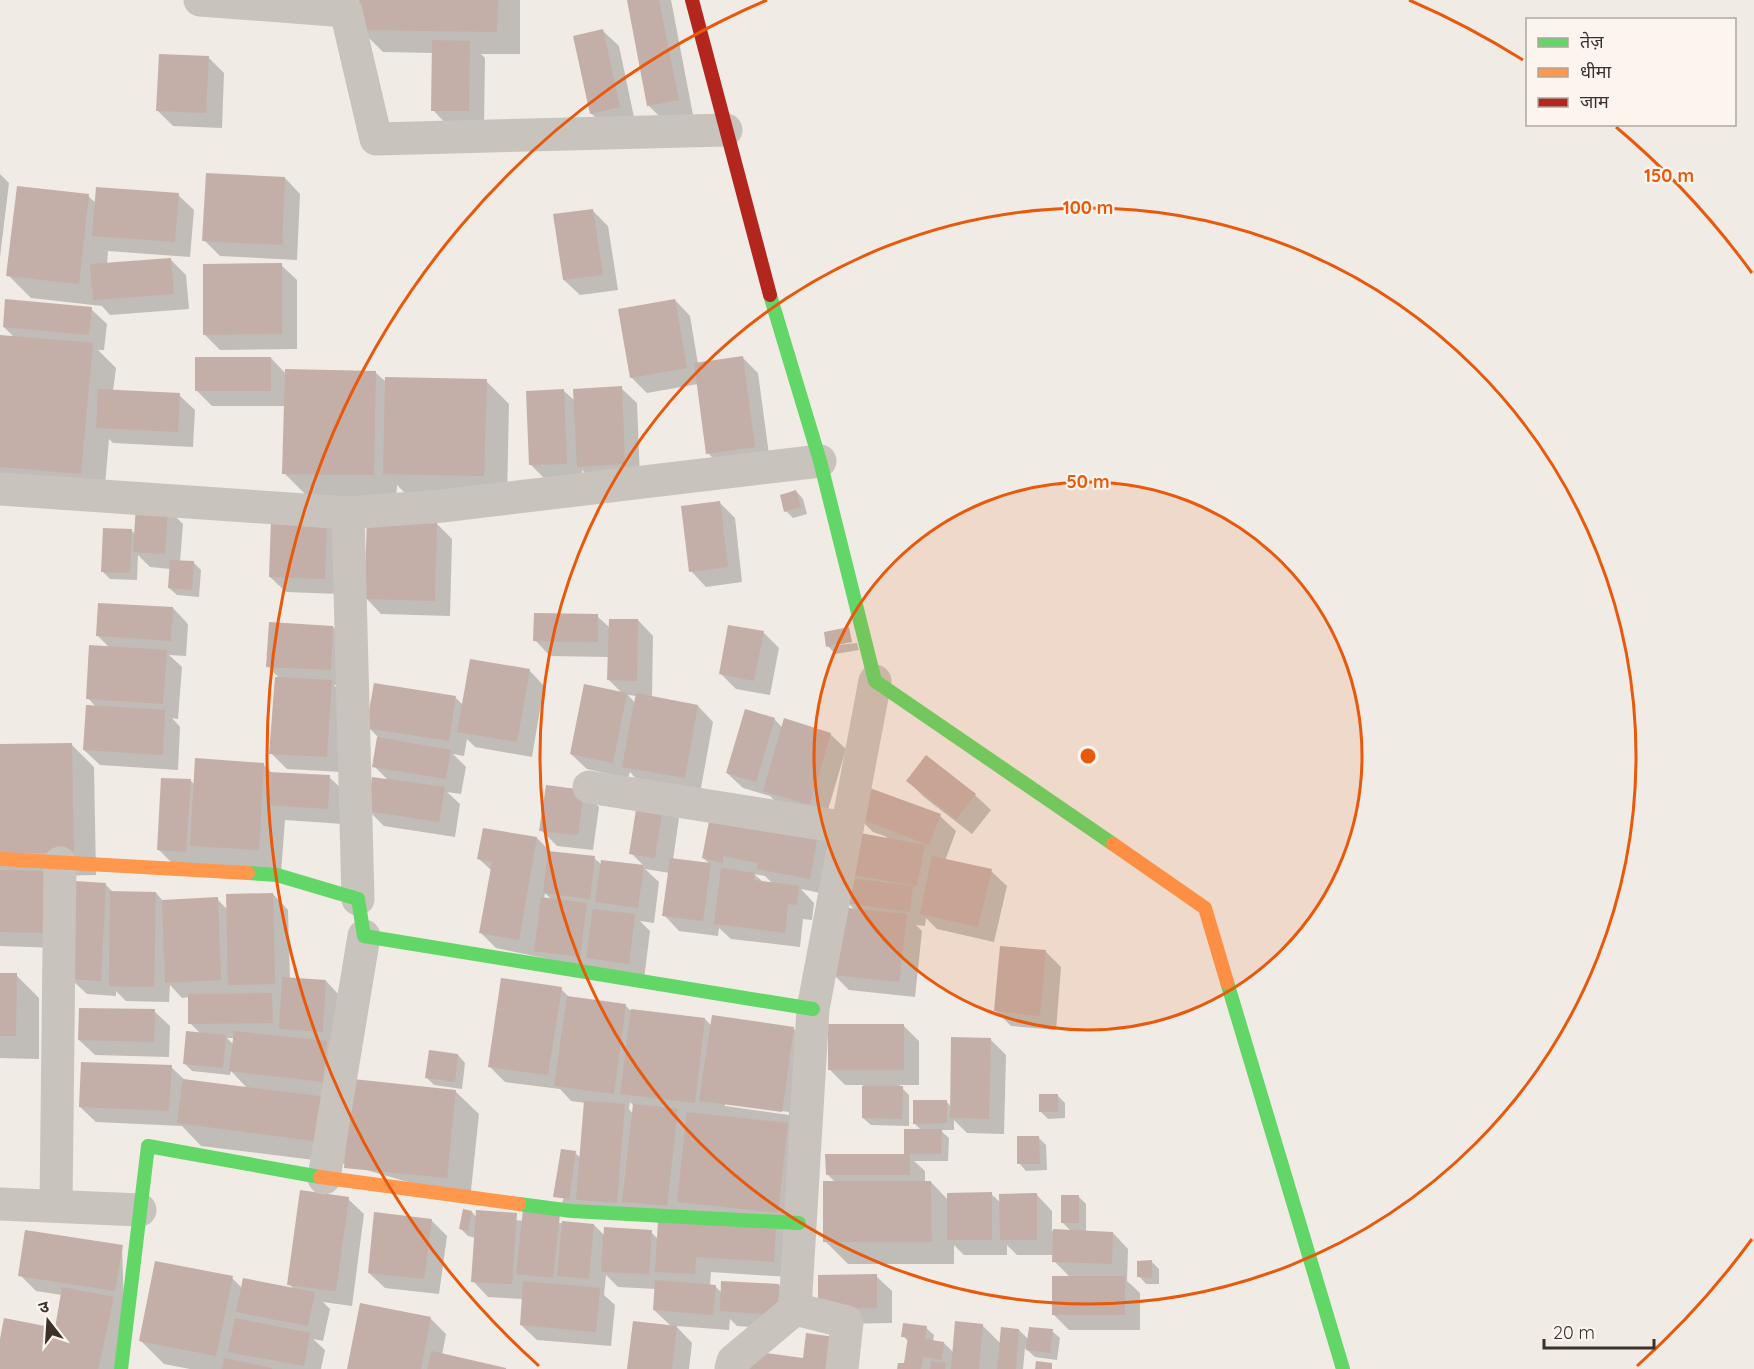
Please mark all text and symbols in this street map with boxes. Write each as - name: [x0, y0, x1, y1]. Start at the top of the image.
- legend: [1526, 18, 1736, 126]
- text: तेज़: [1580, 30, 1604, 53]
- text: धीमा: [1580, 60, 1611, 83]
- text: जाम: [1580, 90, 1610, 113]
- text: 150 m: [1644, 164, 1694, 187]
- text: 100 m: [1063, 196, 1113, 219]
- text: 50 m: [1066, 470, 1110, 493]
- centre of rings: [1078, 746, 1098, 766]
- north arrow: [18, 1291, 78, 1351]
- text: उ: [36, 1296, 52, 1318]
- scale bar: [1544, 1312, 1654, 1350]
- text: 20 m: [1553, 1321, 1595, 1344]

